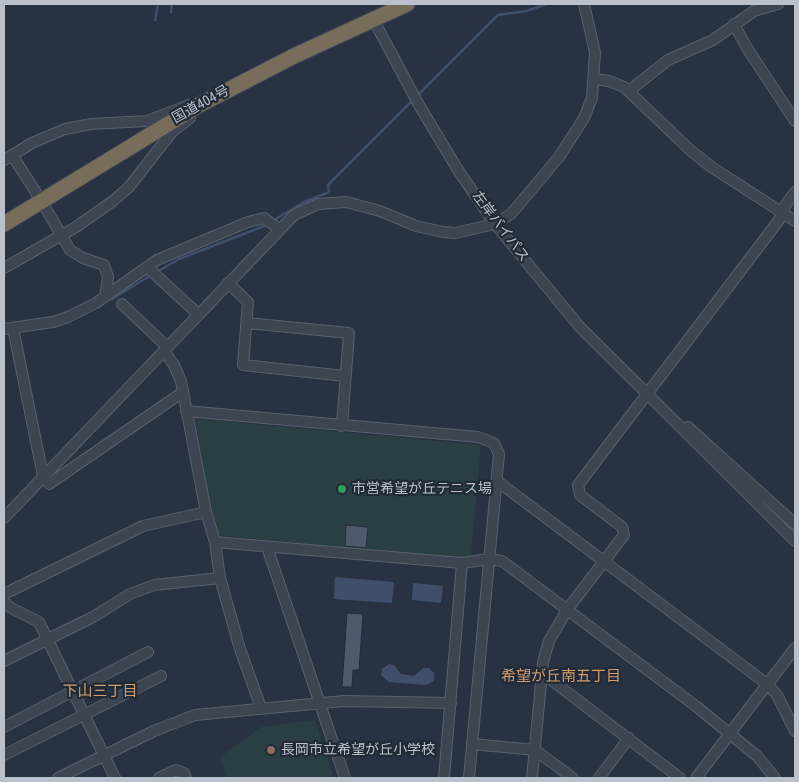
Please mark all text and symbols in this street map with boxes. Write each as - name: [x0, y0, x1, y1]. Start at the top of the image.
- street label: 国道404号: [169, 82, 233, 128]
- street label: 左岸バイパス: [468, 188, 532, 266]
- place label: 市営希望が丘テニス場: [352, 481, 492, 497]
- marker: 市営希望が丘テニス場: [336, 483, 348, 495]
- district label: 希望が丘南五丁目: [501, 668, 621, 686]
- district label: 下山三丁目: [63, 683, 137, 701]
- place label: 長岡市立希望が丘小学校: [281, 742, 435, 758]
- marker: 長岡市立希望が丘小学校: [265, 744, 277, 756]

